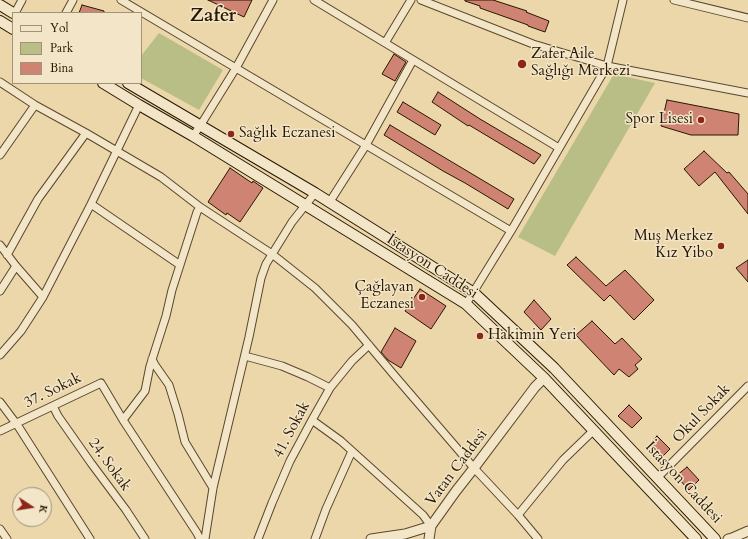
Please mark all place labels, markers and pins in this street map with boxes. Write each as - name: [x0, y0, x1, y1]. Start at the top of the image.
- place label: Zafer Aile Sağlığı Merkezi: [531, 46, 630, 81]
- marker: Zafer Aile Sağlığı Merkezi: [516, 58, 528, 70]
- place label: Spor Lisesi: [626, 111, 693, 129]
- marker: Spor Lisesi: [696, 115, 706, 125]
- place label: Sağlık Eczanesi: [239, 125, 335, 143]
- marker: Sağlık Eczanesi: [226, 129, 236, 139]
- place label: Muş Merkez Kız Yibo: [634, 228, 713, 263]
- marker: Muş Merkez Kız Yibo: [716, 241, 726, 251]
- place label: Çağlayan Eczanesi: [354, 279, 414, 314]
- marker: Çağlayan Eczanesi: [417, 292, 427, 302]
- place label: Hakimin Yeri: [488, 327, 576, 345]
- marker: Hakimin Yeri: [475, 331, 485, 341]

